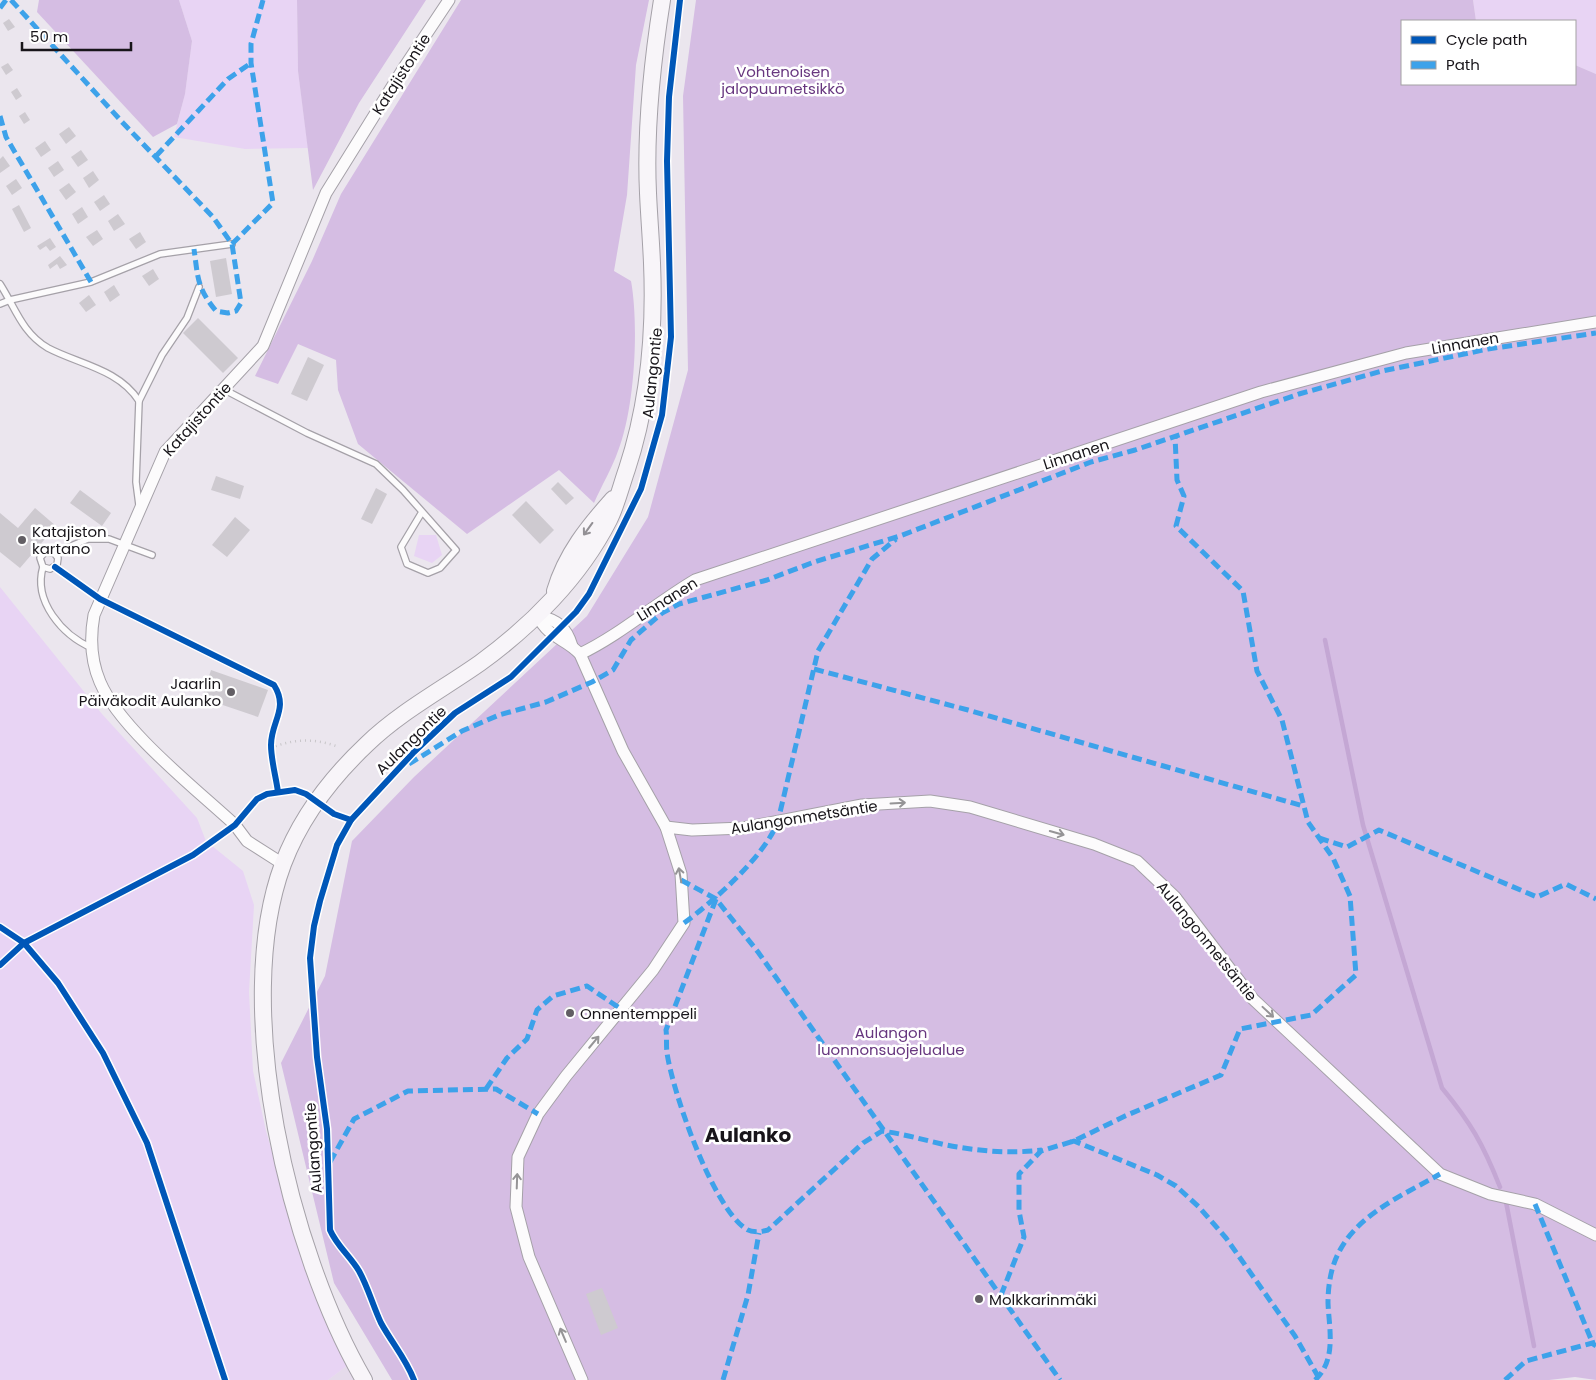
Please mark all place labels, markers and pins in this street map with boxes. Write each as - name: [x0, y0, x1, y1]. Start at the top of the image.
- place label: Katajiston kartano: [32, 521, 107, 559]
- marker: Katajiston kartano: [16, 534, 28, 546]
- place label: Jaarlin Päiväkodit Aulanko: [79, 673, 221, 711]
- marker: Jaarlin Päiväkodit Aulanko: [225, 686, 237, 698]
- place label: Onnentemppeli: [580, 1003, 697, 1024]
- marker: Onnentemppeli: [564, 1007, 576, 1019]
- place label: Molkkarinmäki: [989, 1289, 1097, 1310]
- marker: Molkkarinmäki: [973, 1293, 985, 1305]

